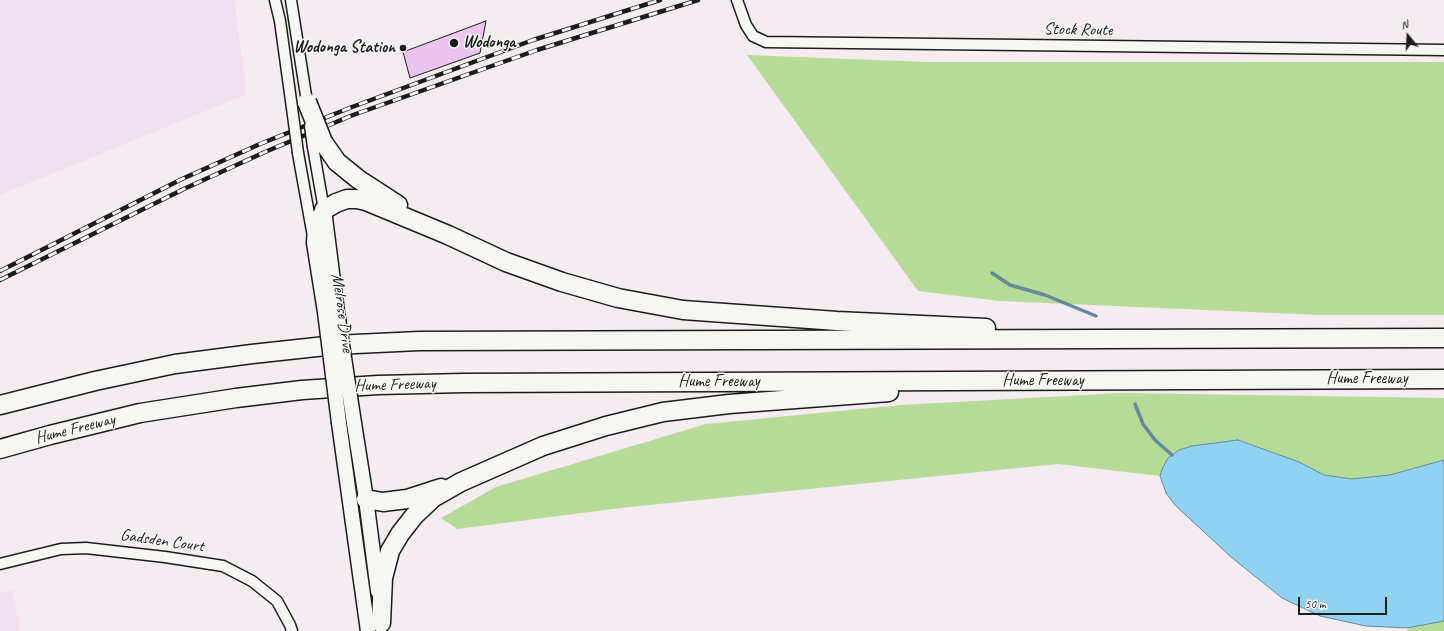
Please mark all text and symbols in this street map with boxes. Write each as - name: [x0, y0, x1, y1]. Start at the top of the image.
- north arrow: [1388, 16, 1428, 56]
- text: N: [1399, 17, 1410, 32]
- street label: Stock Route: [1043, 19, 1113, 41]
- place label: Wodonga: [463, 33, 515, 53]
- marker: Wodonga: [448, 37, 460, 49]
- place label: Wodonga Station: [294, 38, 395, 58]
- marker: Wodonga Station: [398, 43, 408, 53]
- street label: Melrose Drive: [326, 273, 358, 353]
- street label: Hume Freeway: [1326, 369, 1408, 389]
- street label: Hume Freeway: [1002, 371, 1084, 391]
- street label: Hume Freeway: [678, 372, 760, 392]
- street label: Hume Freeway: [354, 373, 436, 397]
- street label: Hume Freeway: [33, 409, 117, 449]
- street label: Gadsden Court: [119, 525, 205, 557]
- scale bar: [1300, 589, 1389, 615]
- text: 50 m: [1305, 596, 1325, 612]

